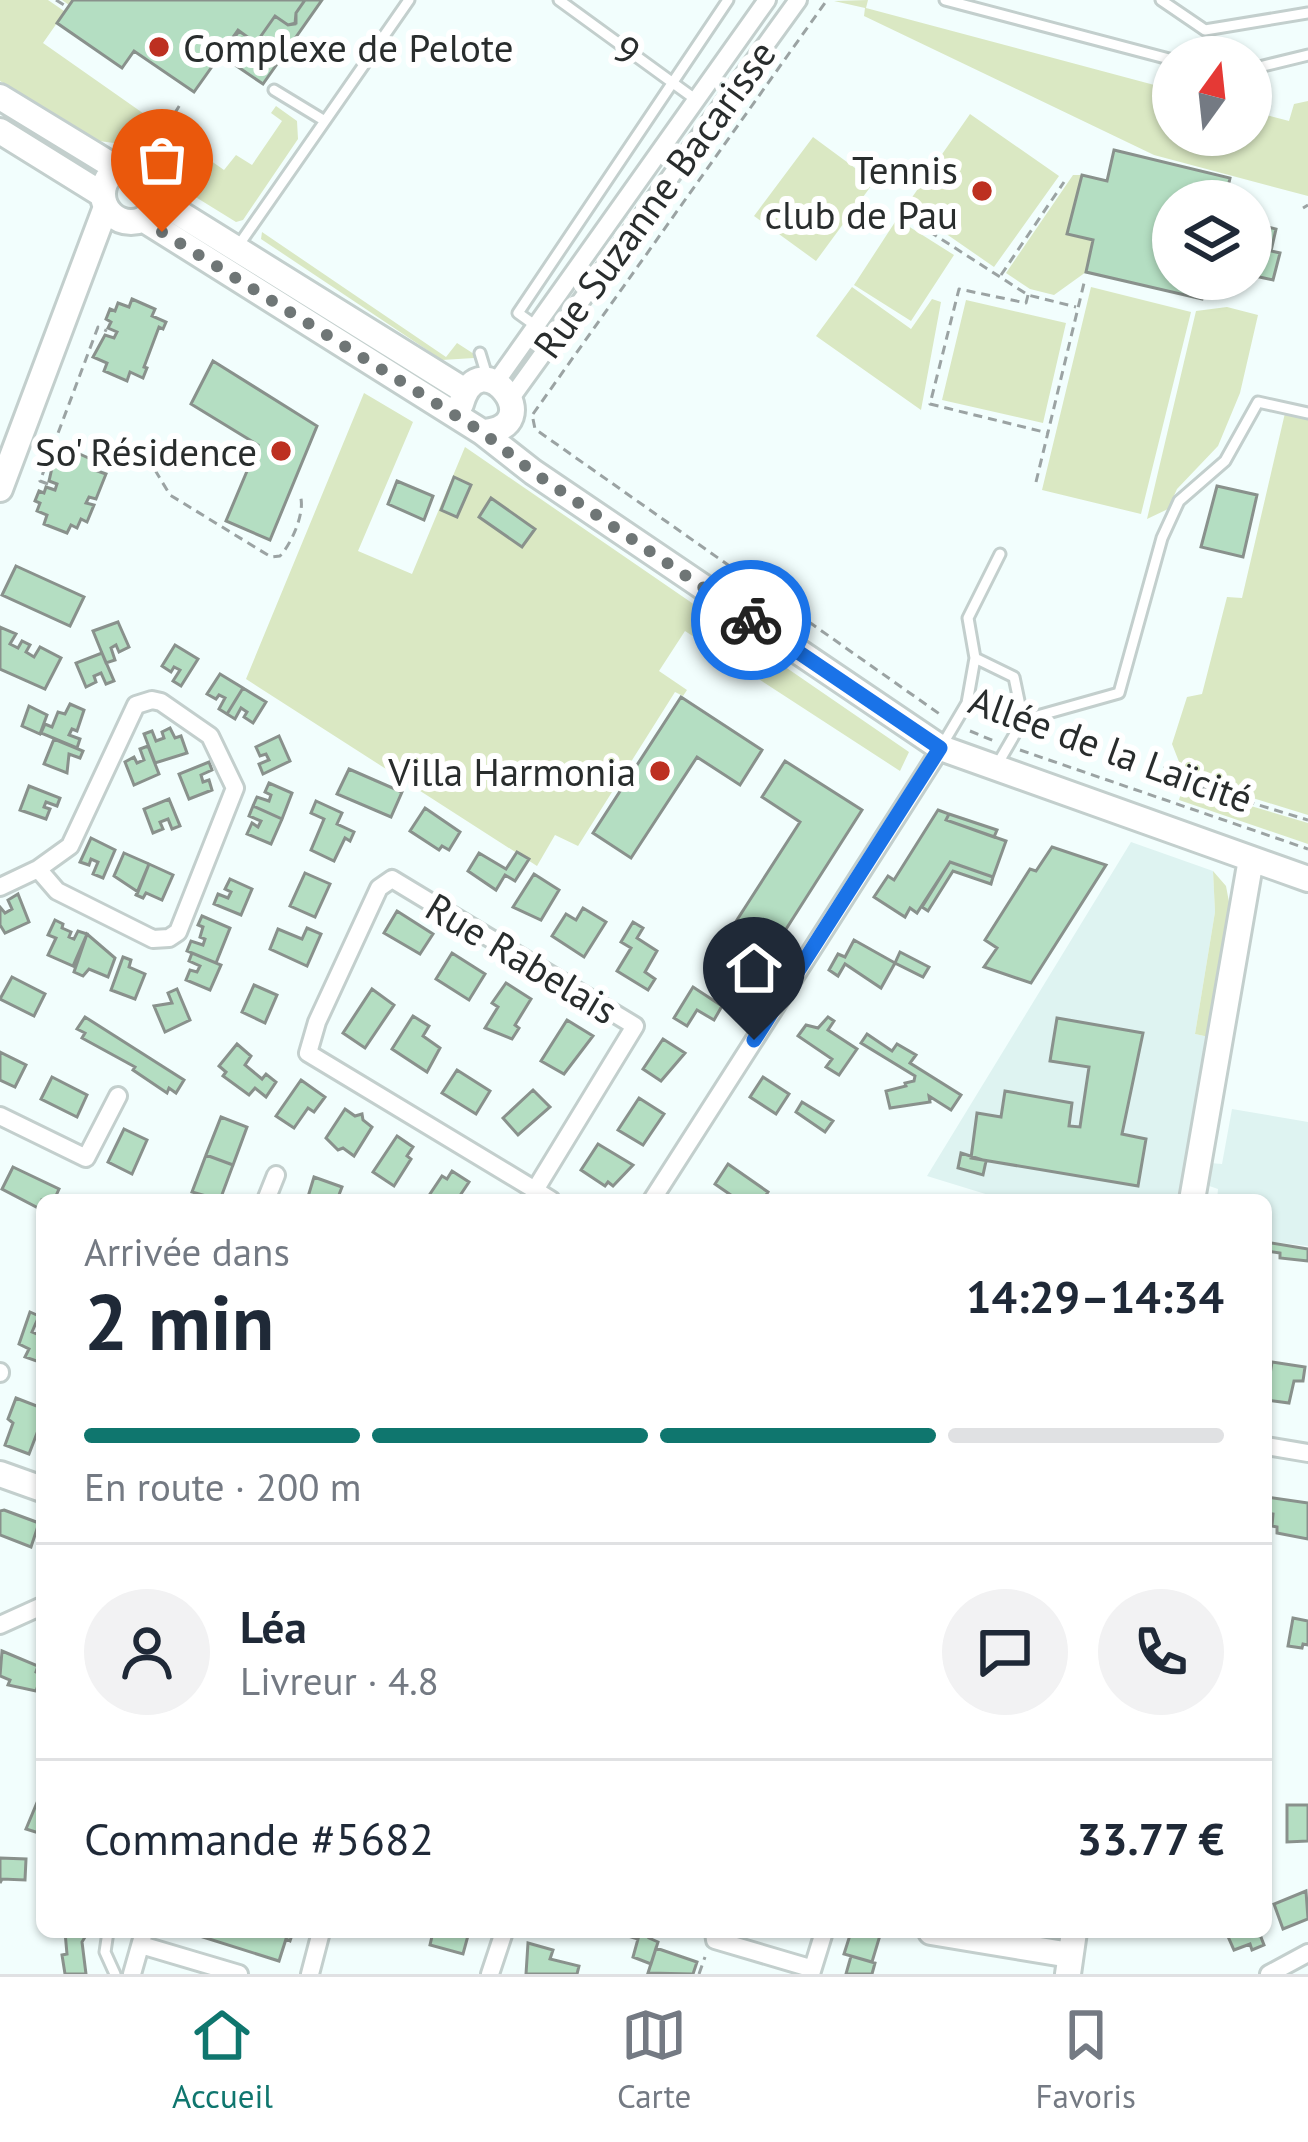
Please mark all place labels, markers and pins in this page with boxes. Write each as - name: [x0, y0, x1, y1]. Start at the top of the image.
- place label: Complexe de Pelote: [183, 22, 514, 73]
- marker: Complexe de Pelote: [146, 34, 172, 60]
- pin: [111, 109, 213, 232]
- place label: Tennis club de Pau: [765, 144, 958, 240]
- marker: Tennis club de Pau: [969, 178, 995, 204]
- place label: So' Résidence: [35, 426, 257, 477]
- marker: So' Résidence: [268, 438, 294, 464]
- place label: Villa Harmonia: [387, 746, 636, 797]
- marker: Villa Harmonia: [647, 758, 673, 784]
- pin: [703, 917, 805, 1040]

